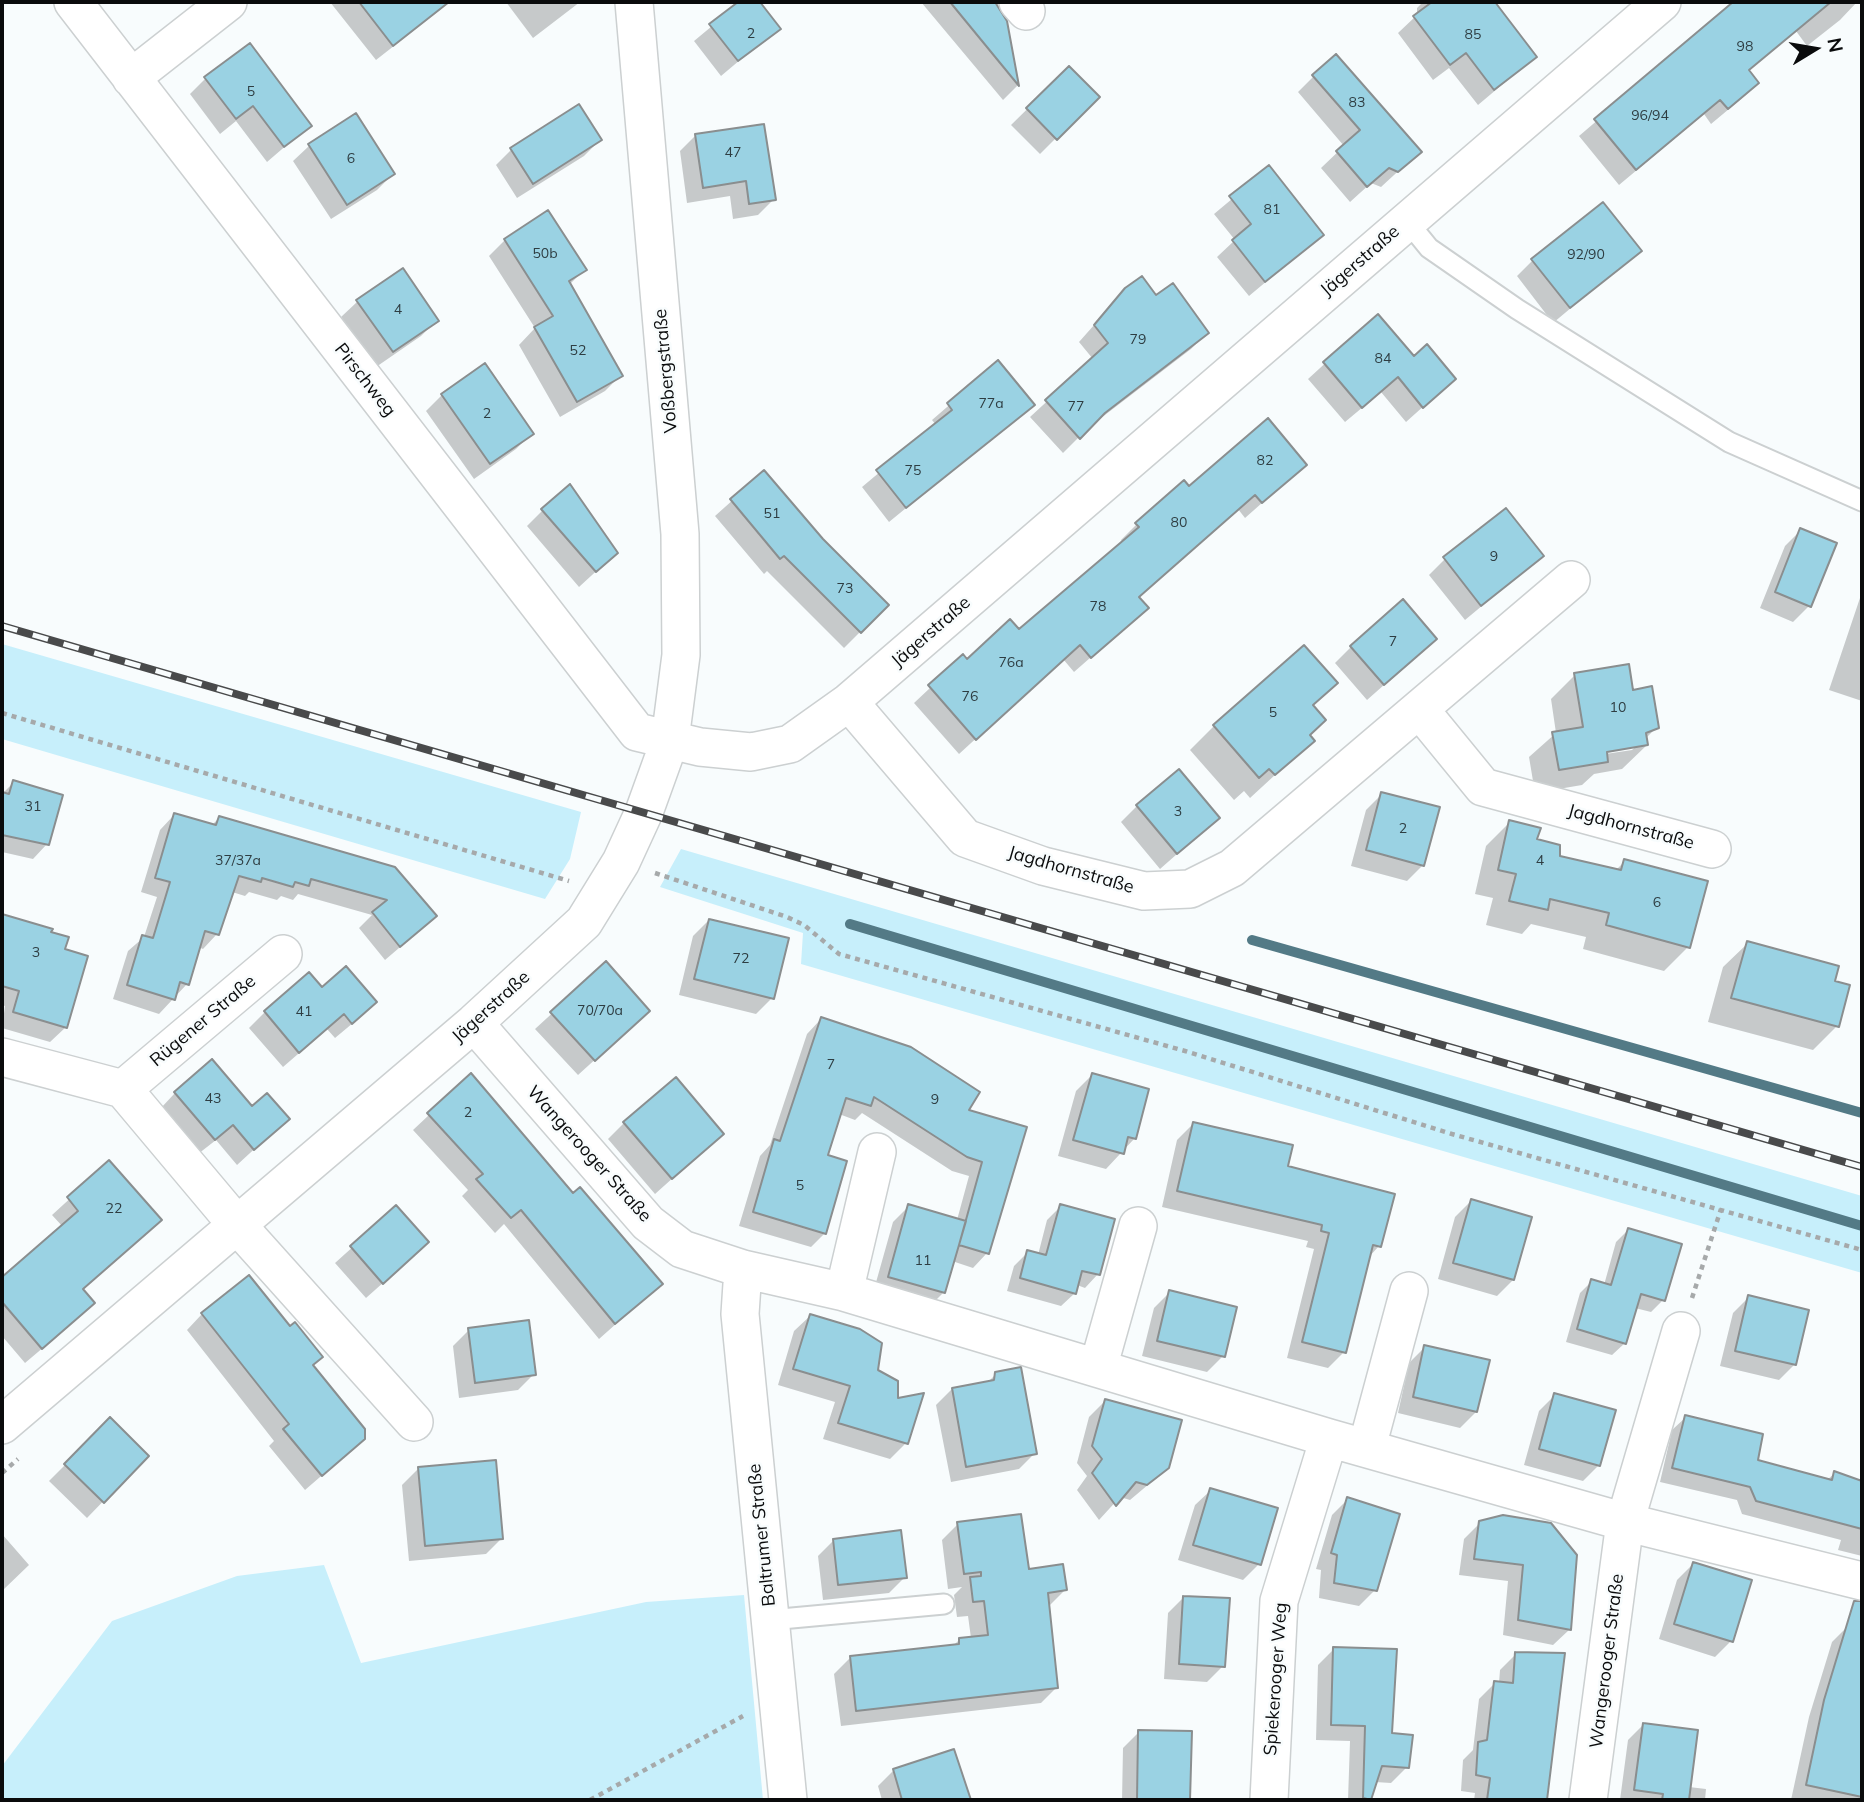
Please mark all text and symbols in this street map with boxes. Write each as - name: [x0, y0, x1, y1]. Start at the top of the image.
- north arrow: [1780, 14, 1850, 84]
- house number: 2: [747, 26, 755, 42]
- house number: 85: [1465, 27, 1481, 43]
- text: N: [1822, 36, 1849, 54]
- house number: 98: [1737, 39, 1753, 55]
- house number: 5: [247, 84, 255, 100]
- house number: 83: [1349, 95, 1365, 111]
- house number: 96/94: [1631, 108, 1669, 124]
- house number: 47: [725, 145, 741, 161]
- house number: 6: [347, 151, 355, 167]
- house number: 81: [1264, 202, 1280, 218]
- street label: Jägerstraße: [1316, 221, 1404, 301]
- house number: 50b: [532, 246, 558, 262]
- house number: 92/90: [1567, 247, 1605, 263]
- house number: 4: [394, 302, 402, 318]
- street label: Voßbergstraße: [650, 308, 682, 434]
- house number: 79: [1130, 332, 1146, 348]
- street label: Pirschweg: [330, 339, 400, 421]
- house number: 52: [570, 343, 586, 359]
- house number: 84: [1375, 351, 1391, 367]
- house number: 77a: [978, 396, 1004, 412]
- house number: 77: [1068, 399, 1084, 415]
- house number: 2: [483, 406, 491, 422]
- house number: 82: [1257, 453, 1273, 469]
- house number: 75: [905, 463, 921, 479]
- house number: 51: [764, 506, 780, 522]
- house number: 80: [1171, 515, 1187, 531]
- house number: 9: [1490, 549, 1498, 565]
- house number: 73: [837, 581, 853, 597]
- street label: Jägerstraße: [887, 592, 975, 672]
- house number: 78: [1090, 599, 1106, 615]
- house number: 7: [1389, 634, 1397, 650]
- house number: 76a: [998, 655, 1024, 671]
- house number: 76: [962, 689, 978, 705]
- house number: 10: [1610, 700, 1626, 716]
- house number: 5: [1269, 705, 1277, 721]
- house number: 31: [25, 799, 41, 815]
- street label: Jagdhornstraße: [1565, 800, 1697, 854]
- house number: 3: [1174, 804, 1182, 820]
- house number: 2: [1399, 821, 1407, 837]
- street label: Jagdhornstraße: [1006, 842, 1136, 898]
- house number: 37/37a: [215, 853, 261, 869]
- house number: 4: [1536, 853, 1544, 869]
- house number: 6: [1653, 895, 1661, 911]
- house number: 3: [32, 945, 40, 961]
- house number: 72: [733, 951, 749, 967]
- street label: Jägerstraße: [448, 966, 534, 1048]
- street label: Rügener Straße: [146, 971, 260, 1071]
- house number: 70/70a: [577, 1003, 623, 1019]
- house number: 41: [296, 1004, 312, 1020]
- house number: 7: [827, 1057, 835, 1073]
- street label: Wangerooger Straße: [522, 1081, 656, 1227]
- house number: 43: [205, 1091, 221, 1107]
- house number: 9: [931, 1092, 939, 1108]
- house number: 2: [464, 1105, 472, 1121]
- house number: 5: [796, 1178, 804, 1194]
- house number: 22: [106, 1201, 122, 1217]
- house number: 11: [915, 1253, 931, 1269]
- street label: Baltrumer Straße: [744, 1463, 780, 1607]
- street label: Wangerooger Straße: [1586, 1572, 1628, 1750]
- street label: Spiekerooger Weg: [1260, 1602, 1292, 1756]

